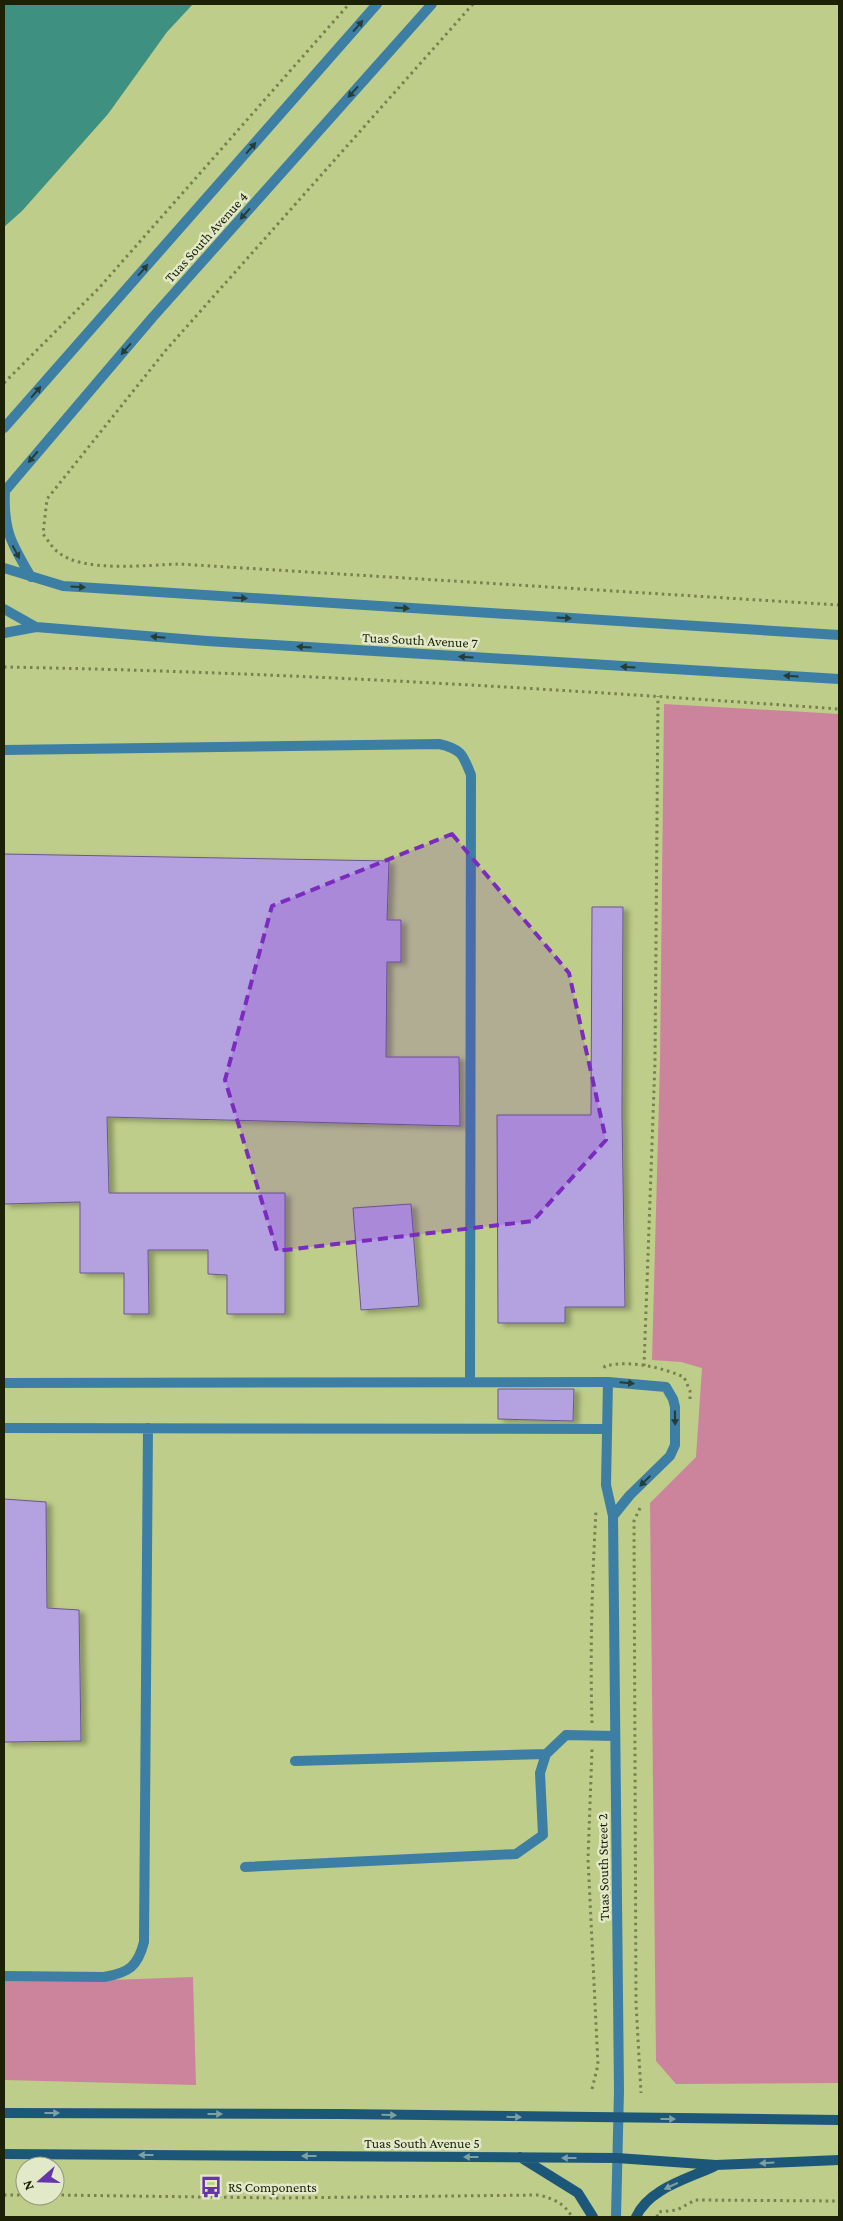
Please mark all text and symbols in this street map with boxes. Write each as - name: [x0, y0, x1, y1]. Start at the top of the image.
- one-way arrow: [352, 20, 364, 32]
- one-way arrow: [347, 86, 358, 99]
- one-way arrow: [245, 141, 256, 154]
- street label: Tuas South Avenue 4: [161, 188, 251, 286]
- one-way arrow: [239, 207, 250, 220]
- one-way arrow: [138, 263, 149, 276]
- one-way arrow: [120, 342, 131, 355]
- one-way arrow: [30, 386, 42, 398]
- one-way arrow: [28, 450, 39, 463]
- one-way arrow: [12, 545, 20, 559]
- one-way arrow: [70, 584, 86, 592]
- one-way arrow: [232, 594, 248, 602]
- one-way arrow: [395, 604, 411, 612]
- one-way arrow: [557, 614, 573, 622]
- street label: Tuas South Avenue 7: [362, 629, 479, 651]
- one-way arrow: [150, 633, 166, 641]
- one-way arrow: [296, 643, 312, 651]
- one-way arrow: [458, 652, 474, 660]
- one-way arrow: [620, 662, 636, 670]
- one-way arrow: [782, 672, 798, 680]
- one-way arrow: [619, 1380, 635, 1388]
- one-way arrow: [671, 1410, 679, 1426]
- one-way arrow: [639, 1474, 651, 1486]
- street label: Tuas South Street 2: [594, 1813, 612, 1921]
- one-way arrow: [45, 2109, 61, 2117]
- one-way arrow: [207, 2110, 223, 2118]
- one-way arrow: [381, 2112, 397, 2120]
- one-way arrow: [506, 2114, 522, 2122]
- one-way arrow: [660, 2115, 676, 2123]
- street label: Tuas South Avenue 5: [364, 2135, 480, 2151]
- one-way arrow: [138, 2151, 154, 2159]
- one-way arrow: [301, 2152, 317, 2160]
- one-way arrow: [463, 2153, 479, 2161]
- one-way arrow: [560, 2154, 576, 2162]
- north arrow: [15, 2156, 65, 2206]
- one-way arrow: [759, 2160, 775, 2168]
- bus stop icon: RS Components: [198, 2174, 224, 2200]
- text: N: [18, 2178, 37, 2193]
- place label: RS Components: [228, 2179, 317, 2195]
- one-way arrow: [664, 2182, 679, 2190]

